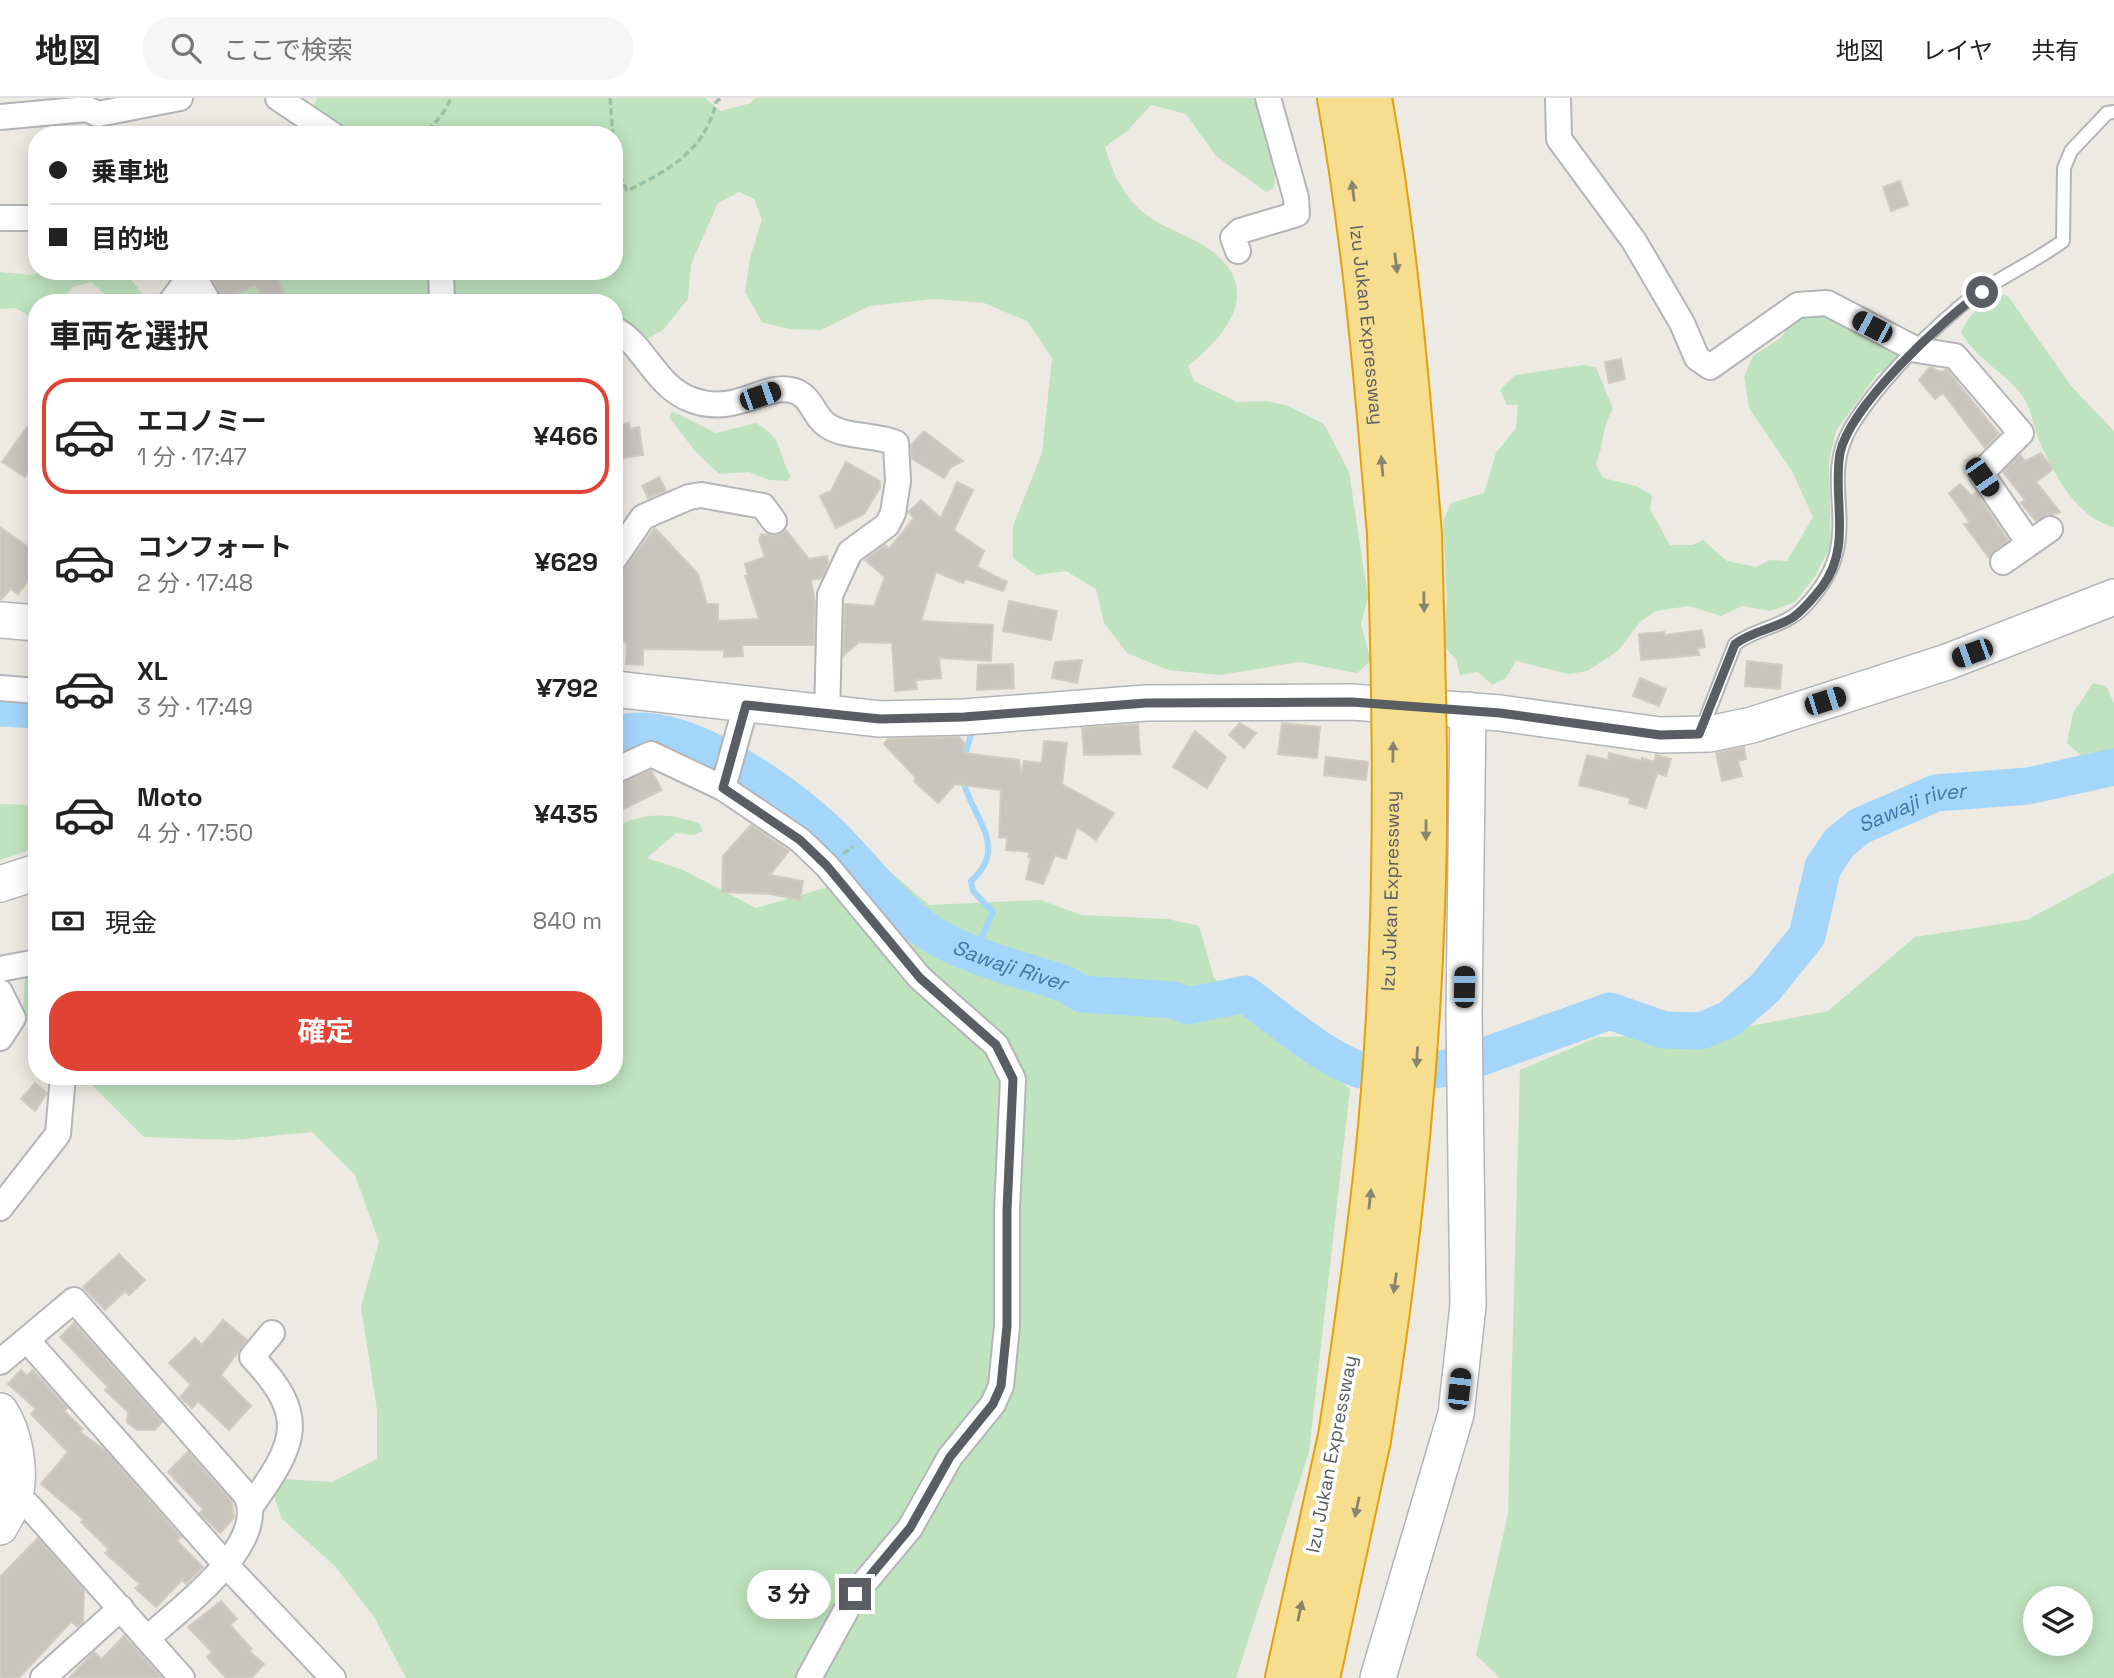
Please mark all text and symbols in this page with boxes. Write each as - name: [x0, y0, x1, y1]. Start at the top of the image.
- search box: [143, 17, 633, 80]
- icon: search: [167, 29, 205, 67]
- text: 地図: [35, 30, 101, 72]
- text: ここで検索: [223, 33, 353, 67]
- text: 地図: [1836, 35, 1884, 66]
- text: レイヤ: [1922, 35, 1993, 66]
- text: 共有: [2031, 35, 2079, 66]
- text: 乗車地: [91, 155, 169, 189]
- one-way arrow: [1347, 180, 1358, 202]
- text: 目的地: [91, 222, 169, 256]
- street label: Izu Jukan Expressway: [1344, 224, 1390, 426]
- one-way arrow: [1391, 252, 1402, 274]
- route start: [1966, 276, 1998, 308]
- car: [1849, 308, 1896, 346]
- text: 車両を選択: [49, 316, 209, 356]
- car: [737, 379, 784, 413]
- text: エコノミー: [137, 404, 267, 438]
- icon: car: [53, 405, 116, 468]
- text: ¥466: [533, 419, 598, 453]
- text: 1 分 · 17:47: [137, 442, 247, 472]
- car: [1962, 454, 2003, 500]
- one-way arrow: [1376, 455, 1387, 477]
- text: コンフォート: [137, 530, 292, 564]
- icon: car: [53, 531, 116, 594]
- text: ¥629: [535, 545, 598, 579]
- text: 2 分 · 17:48: [137, 568, 253, 598]
- one-way arrow: [1418, 591, 1429, 613]
- car: [1949, 636, 1996, 670]
- text: XL: [137, 654, 168, 688]
- icon: car: [53, 657, 116, 720]
- text: ¥792: [536, 671, 598, 705]
- car: [1802, 685, 1849, 717]
- text: 3 分 · 17:49: [137, 692, 253, 722]
- one-way arrow: [1387, 740, 1399, 762]
- water label: Sawaji river: [1854, 777, 1969, 838]
- text: Moto: [137, 780, 203, 814]
- icon: car: [53, 783, 116, 846]
- street label: Izu Jukan Expressway: [1375, 791, 1405, 992]
- text: ¥435: [534, 797, 598, 831]
- text: 4 分 · 17:50: [137, 818, 253, 848]
- one-way arrow: [1420, 819, 1432, 841]
- icon: cash: [49, 902, 87, 940]
- text: 現金: [105, 906, 157, 940]
- text: 840 m: [533, 906, 602, 936]
- water label: Sawaji River: [949, 933, 1073, 997]
- car: [1454, 966, 1475, 1008]
- button: 確定: [49, 991, 602, 1071]
- one-way arrow: [1411, 1046, 1422, 1068]
- one-way arrow: [1365, 1188, 1376, 1210]
- one-way arrow: [1390, 1272, 1401, 1294]
- street label: Izu Jukan Expressway: [1300, 1353, 1363, 1555]
- car: [1447, 1367, 1472, 1411]
- one-way arrow: [1352, 1496, 1363, 1518]
- callout: 3 分: [746, 1570, 830, 1618]
- route end: [839, 1578, 871, 1610]
- text: 3 分: [768, 1579, 810, 1609]
- map controls: [2023, 1586, 2093, 1656]
- button: layers: [2023, 1586, 2093, 1656]
- one-way arrow: [1295, 1600, 1306, 1622]

